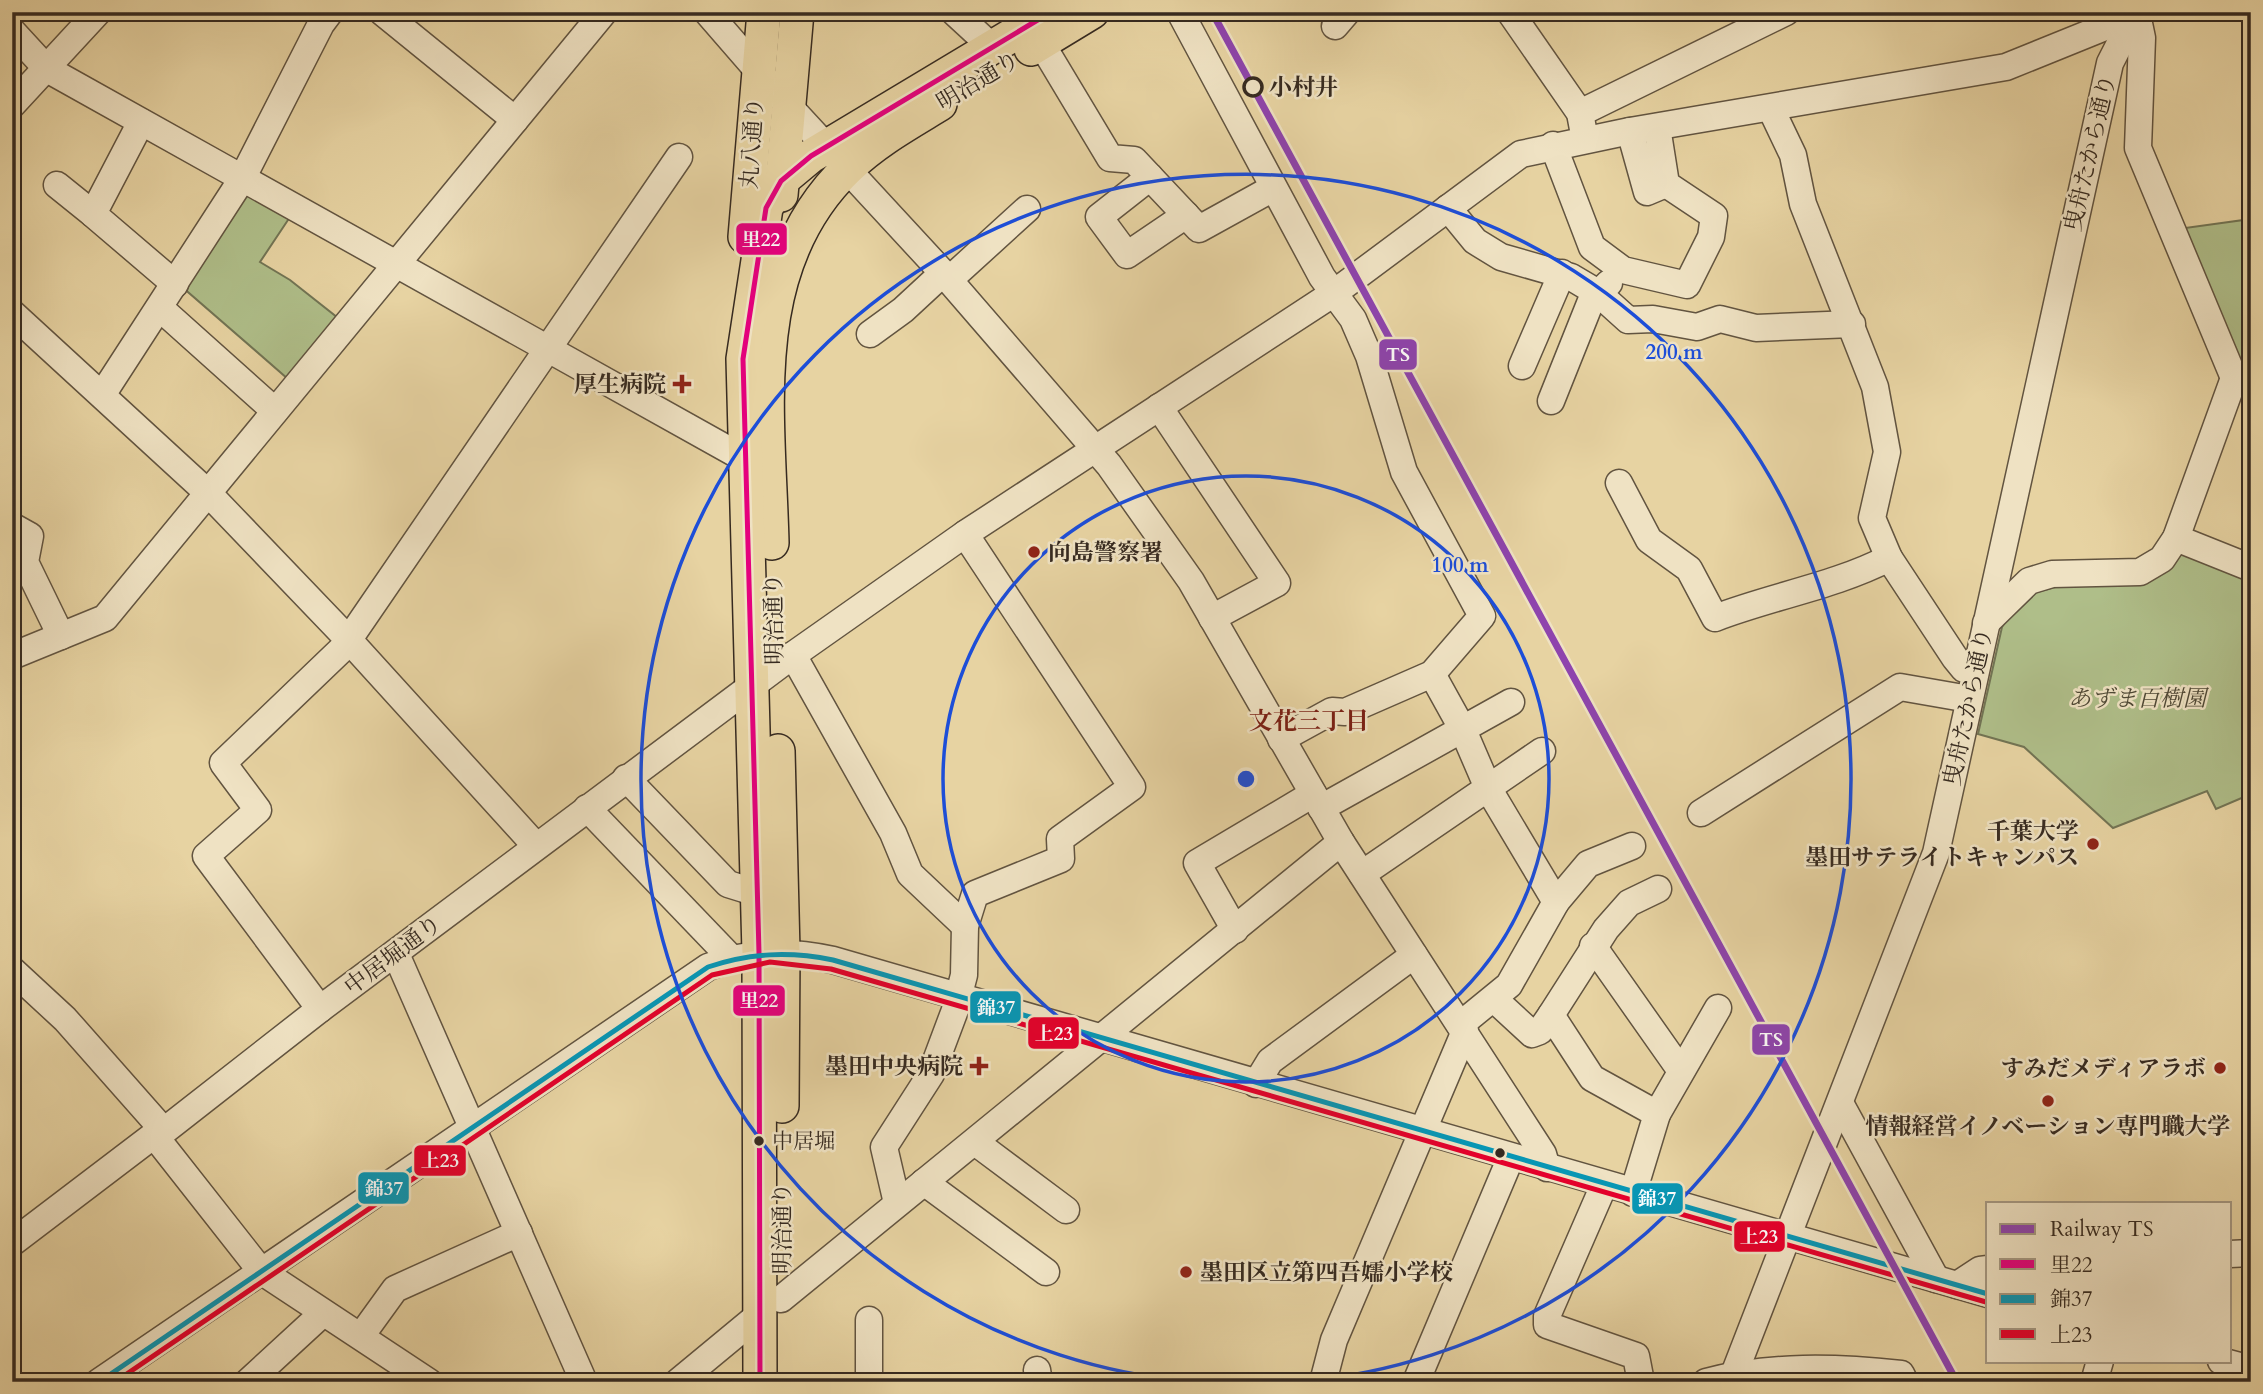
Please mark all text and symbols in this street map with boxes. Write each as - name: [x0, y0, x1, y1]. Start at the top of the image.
- street label: 明治通り: [931, 44, 1025, 118]
- street label: 曳舟たから通り: [2057, 71, 2123, 235]
- place label: 小村井: [1269, 72, 1338, 103]
- marker: 小村井: [1243, 77, 1263, 97]
- street label: 丸八通り: [733, 96, 771, 190]
- line badge: 里22: [735, 222, 788, 256]
- text: 里22: [742, 227, 780, 253]
- line badge: TS: [1378, 338, 1418, 371]
- text: 200 m: [1645, 338, 1703, 367]
- text: TS: [1386, 342, 1410, 368]
- place label: 厚生病院: [574, 369, 666, 400]
- marker: 厚生病院: [672, 374, 692, 394]
- place label: 向島警察署: [1048, 537, 1163, 568]
- marker: 向島警察署: [1026, 544, 1042, 560]
- text: 100 m: [1431, 551, 1489, 580]
- street label: 明治通り: [758, 573, 790, 665]
- street label: 曳舟たから通り: [1936, 625, 2000, 789]
- park label: あずま百樹園: [2068, 683, 2210, 714]
- district label: 文花三丁目: [1249, 705, 1369, 738]
- centre of rings: [1234, 767, 1258, 791]
- place label: 千葉大学 墨田サテライトキャンパス: [1805, 816, 2079, 873]
- marker: 千葉大学 墨田サテライトキャンパス: [2085, 836, 2101, 852]
- street label: 中居堀通り: [338, 908, 448, 1002]
- line badge: 里22: [732, 984, 786, 1017]
- text: 里22: [740, 988, 778, 1014]
- line badge: 錦37: [969, 990, 1022, 1024]
- text: 錦37: [977, 995, 1015, 1021]
- line badge: 上23: [1027, 1016, 1080, 1050]
- text: 上23: [1035, 1021, 1073, 1047]
- line badge: TS: [1751, 1023, 1791, 1056]
- text: TS: [1759, 1027, 1783, 1053]
- place label: 墨田中央病院: [825, 1051, 963, 1082]
- place label: すみだメディアラボ: [2001, 1053, 2206, 1084]
- marker: 墨田中央病院: [969, 1056, 989, 1076]
- marker: すみだメディアラボ: [2212, 1060, 2228, 1076]
- marker: 情報経営イノベーション専門職大学: [2040, 1093, 2056, 1109]
- place label: 情報経営イノベーション専門職大学: [1866, 1111, 2230, 1142]
- place label: 中居堀: [772, 1127, 835, 1156]
- marker: 中居堀: [752, 1134, 766, 1148]
- line badge: 上23: [413, 1144, 467, 1177]
- unlabelled marker: [1493, 1146, 1507, 1160]
- text: 上23: [421, 1148, 459, 1174]
- line badge: 錦37: [357, 1171, 410, 1205]
- text: 錦37: [365, 1176, 403, 1202]
- street label: 明治通り: [767, 1182, 798, 1274]
- line badge: 錦37: [1631, 1182, 1684, 1215]
- text: 錦37: [1638, 1186, 1676, 1212]
- legend: [1986, 1202, 2232, 1362]
- text: Railway TS: [2050, 1215, 2153, 1244]
- line badge: 上23: [1733, 1220, 1786, 1253]
- text: 上23: [1740, 1224, 1778, 1250]
- text: 里22: [2050, 1251, 2093, 1280]
- place label: 墨田区立第四吾嬬小学校: [1200, 1257, 1453, 1288]
- marker: 墨田区立第四吾嬬小学校: [1178, 1264, 1194, 1280]
- text: 錦37: [2050, 1285, 2093, 1314]
- text: 上23: [2050, 1321, 2093, 1350]

